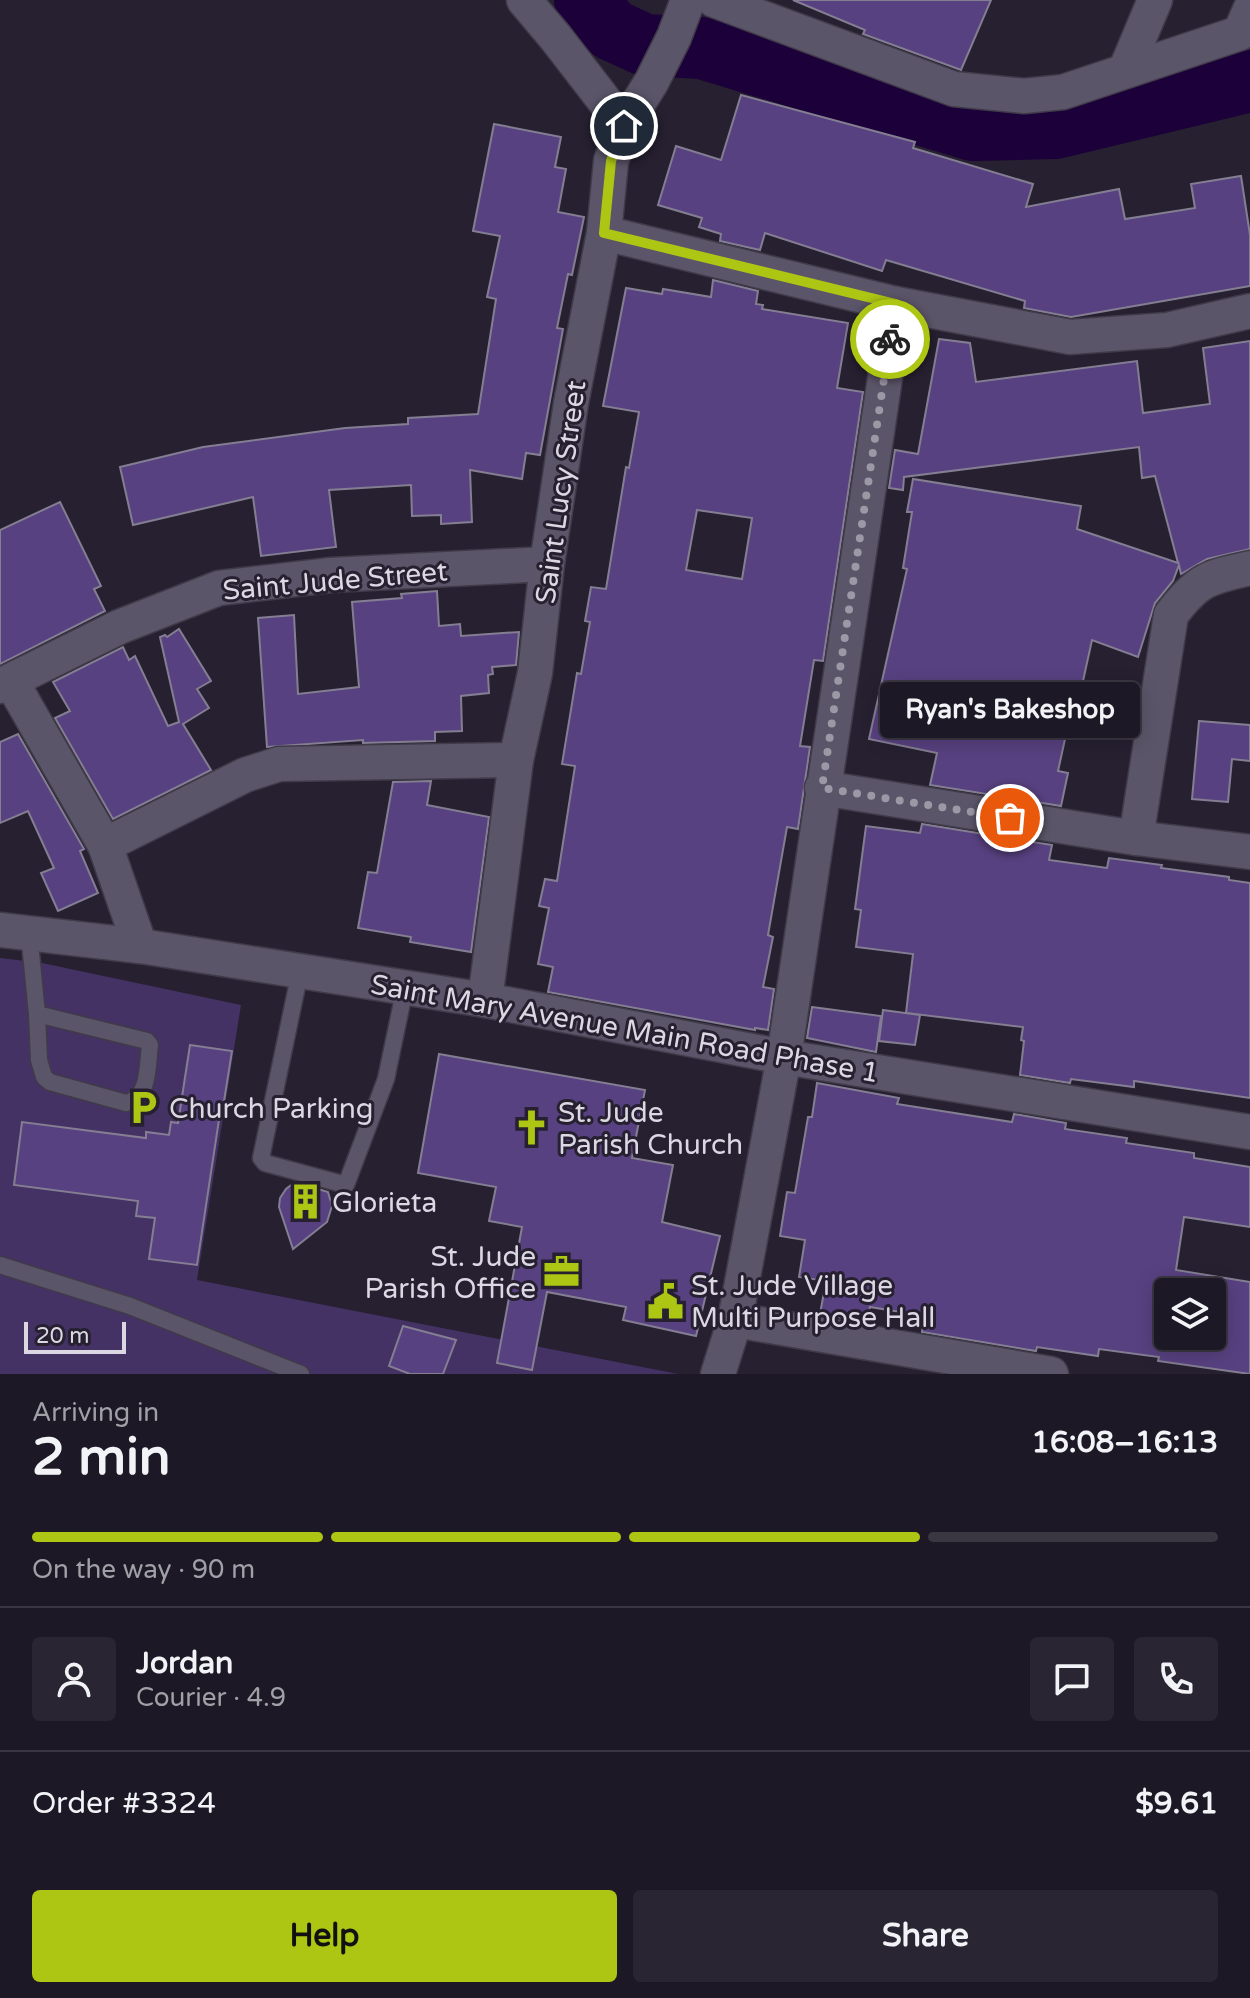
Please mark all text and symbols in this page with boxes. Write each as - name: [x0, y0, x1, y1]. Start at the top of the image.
- pin: [590, 92, 658, 160]
- icon: home: [602, 104, 646, 148]
- courier: [850, 299, 930, 379]
- icon: bike: [868, 317, 912, 361]
- street label: Saint Lucy Street: [528, 378, 594, 606]
- street label: Saint Jude Street: [221, 554, 449, 608]
- callout: Ryan's Bakeshop: [880, 682, 1140, 738]
- text: Ryan's Bakeshop: [905, 694, 1115, 725]
- pin: [976, 784, 1044, 852]
- icon: bag: [988, 796, 1032, 840]
- street label: Saint Mary Avenue Main Road Phase 1: [368, 968, 882, 1090]
- parking icon: Church Parking: [124, 1089, 162, 1127]
- place label: Church Parking: [169, 1092, 374, 1126]
- place label: St. Jude Parish Church: [558, 1096, 743, 1162]
- church icon: St. Jude Parish Church: [513, 1109, 551, 1147]
- building icon: Glorieta: [287, 1183, 325, 1221]
- place label: Glorieta: [332, 1186, 437, 1220]
- place label: St. Jude Parish Office: [364, 1240, 536, 1306]
- office icon: St. Jude Parish Office: [543, 1253, 581, 1291]
- place label: St. Jude Village Multi Purpose Hall: [691, 1269, 935, 1335]
- map controls: [1154, 1278, 1226, 1350]
- button: layers: [1154, 1278, 1226, 1350]
- public building icon: St. Jude Village Multi Purpose Hall: [646, 1282, 684, 1320]
- scale bar: [24, 1318, 126, 1354]
- text: 20 m: [36, 1323, 90, 1349]
- text: Arriving in: [32, 1397, 159, 1428]
- text: 16:08–16:13: [1031, 1424, 1218, 1461]
- text: 2 min: [32, 1426, 171, 1489]
- text: On the way · 90 m: [32, 1554, 255, 1585]
- button: person: [32, 1637, 116, 1721]
- button: chat: [1030, 1637, 1114, 1721]
- button: phone: [1134, 1637, 1218, 1721]
- text: Jordan: [136, 1645, 233, 1682]
- text: Courier · 4.9: [136, 1682, 286, 1713]
- text: Order #3324: [32, 1785, 216, 1822]
- text: $9.61: [1135, 1785, 1218, 1822]
- button: Help: [32, 1890, 617, 1982]
- button: Share: [633, 1890, 1218, 1982]

